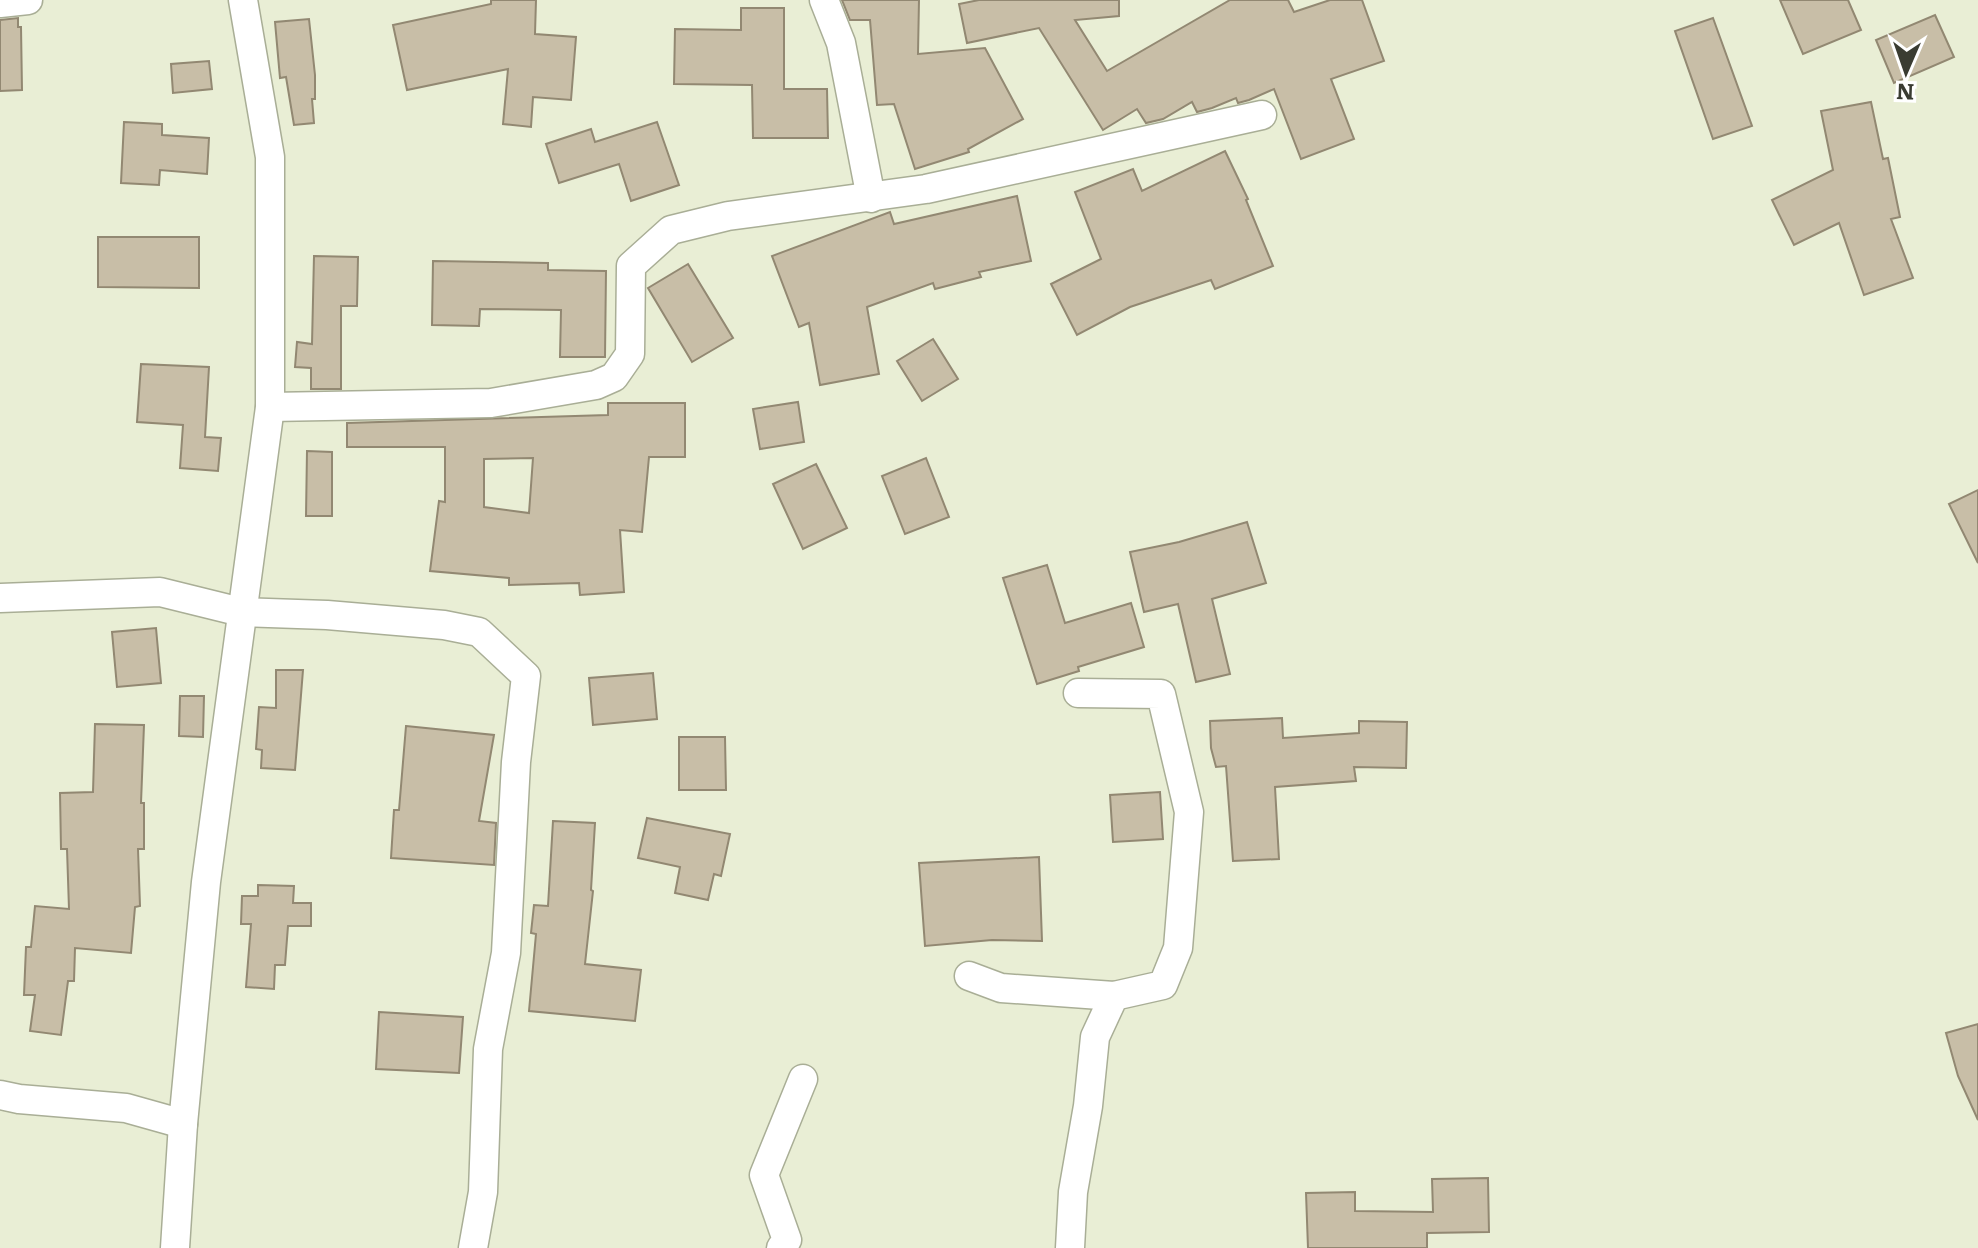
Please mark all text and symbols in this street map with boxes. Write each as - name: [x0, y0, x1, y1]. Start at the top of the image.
- north arrow: [1866, 32, 1946, 112]
- text: N: [1895, 77, 1915, 110]

